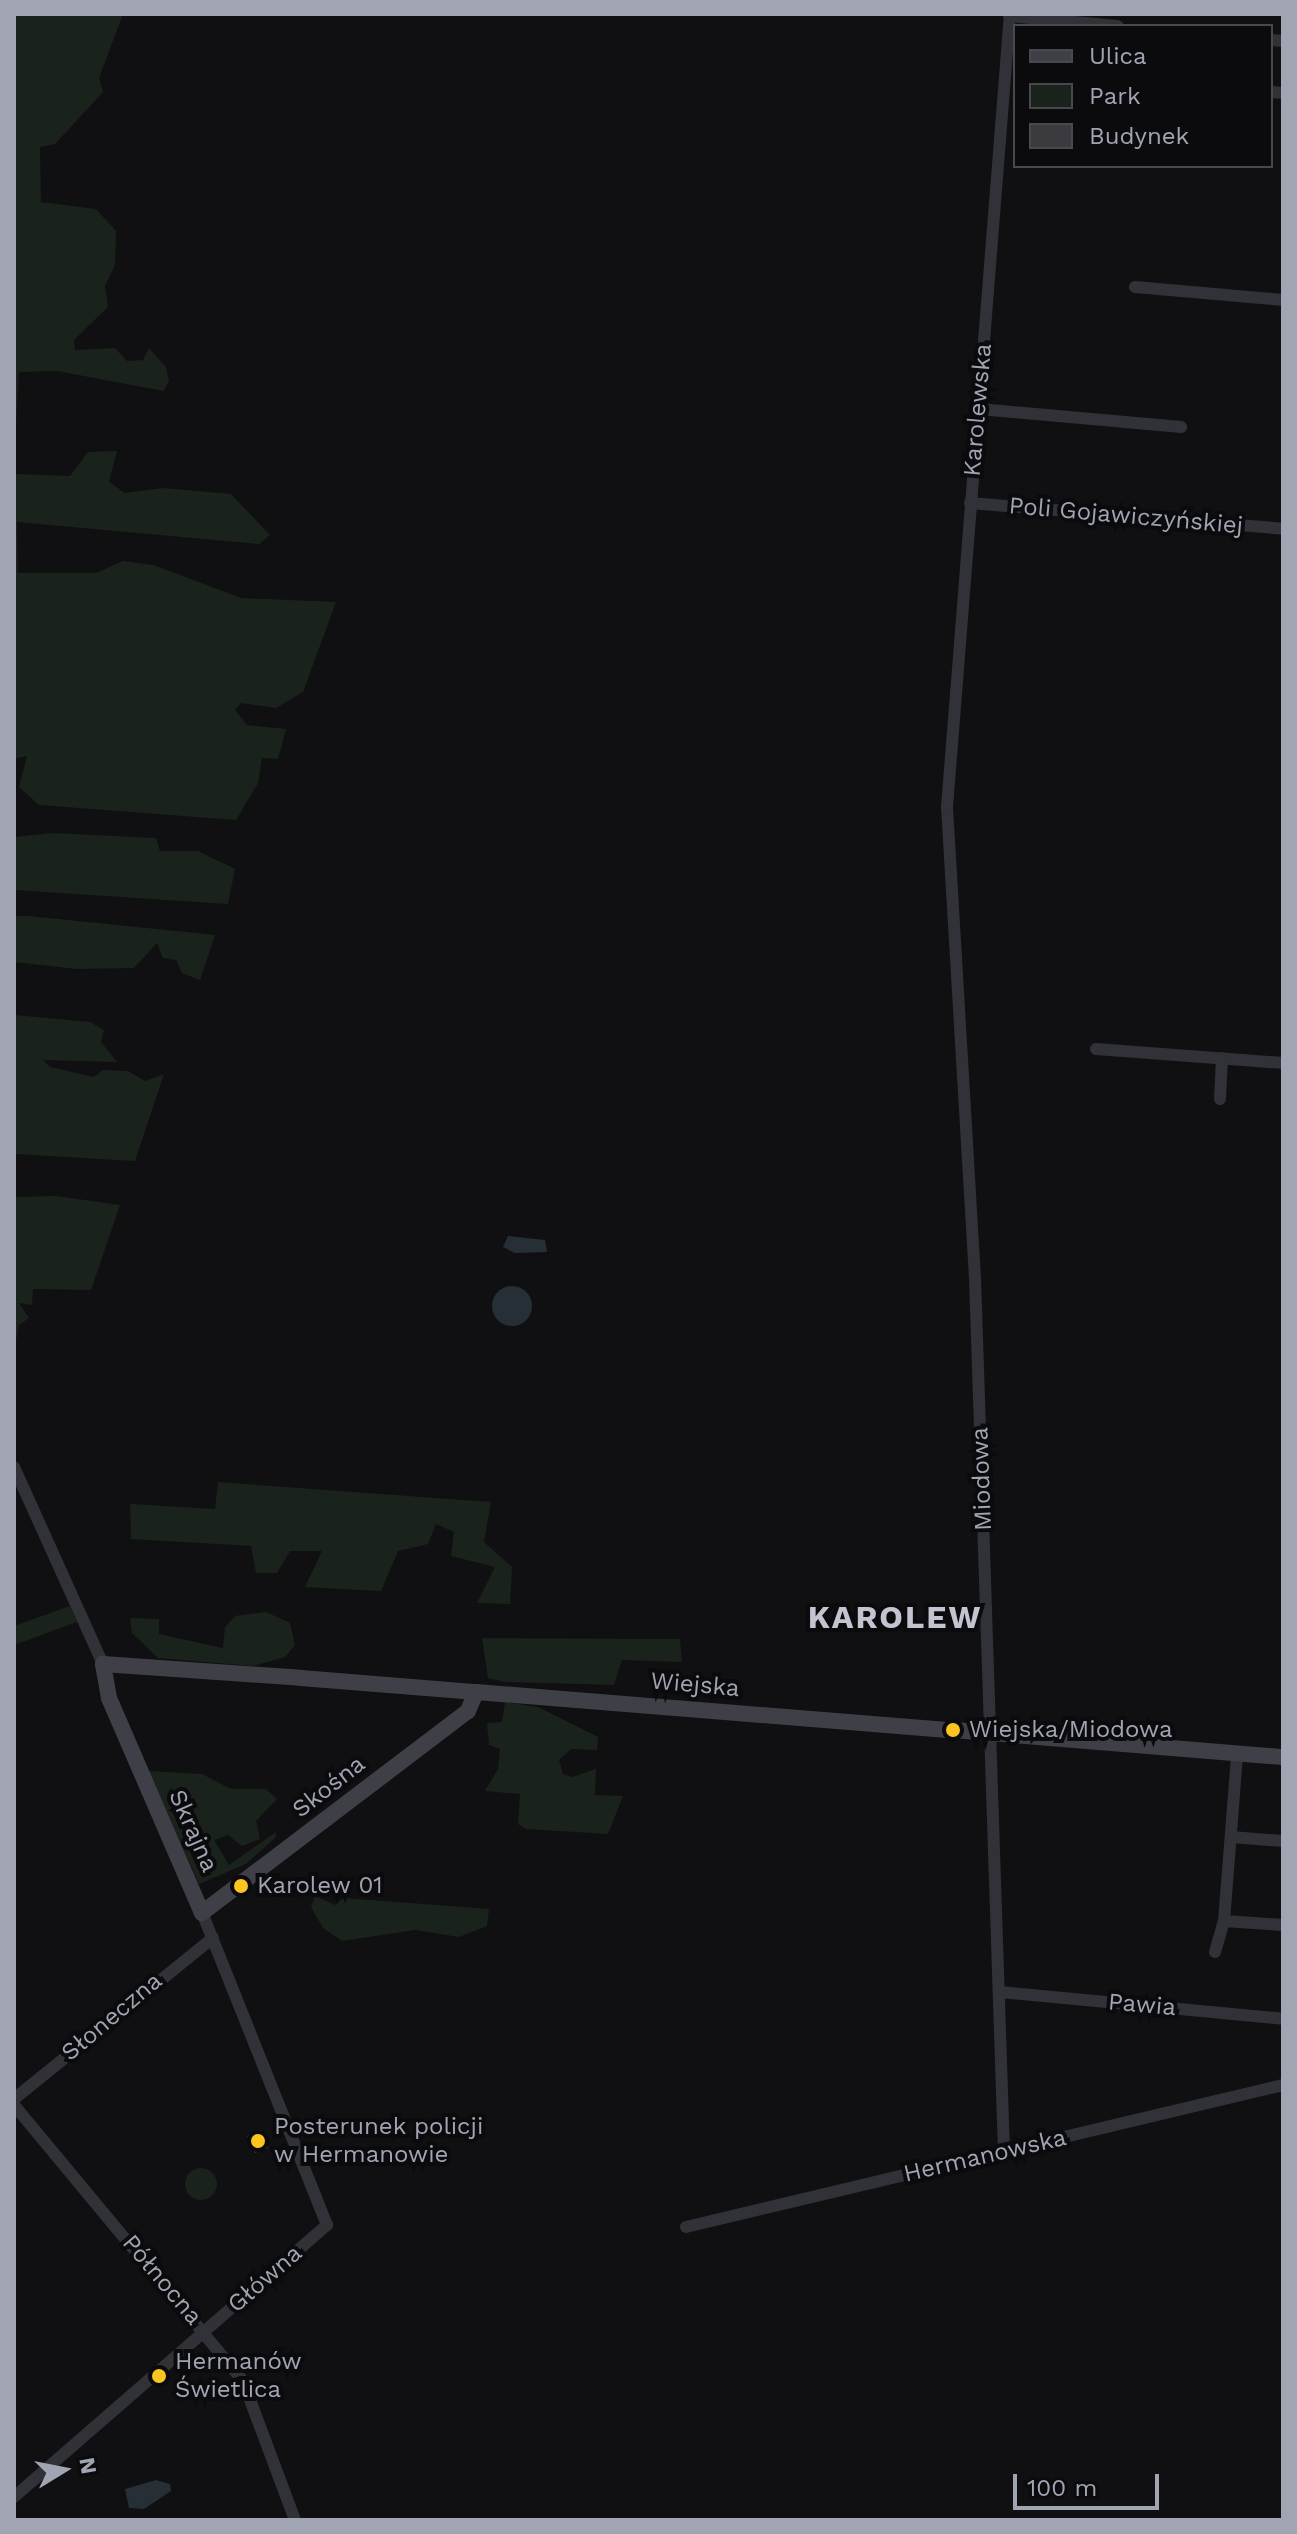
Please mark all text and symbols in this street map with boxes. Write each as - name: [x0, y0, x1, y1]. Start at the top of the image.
- legend: [1013, 24, 1273, 168]
- text: Ulica: [1089, 42, 1147, 70]
- text: Park: [1089, 82, 1141, 110]
- text: Budynek: [1089, 122, 1189, 150]
- street label: Karolewska: [958, 342, 998, 478]
- street label: Poli Gojawiczyńskiej: [1008, 491, 1244, 541]
- street label: Miodowa: [966, 1427, 998, 1531]
- district label: KAROLEW: [808, 1598, 982, 1636]
- street label: Wiejska: [649, 1667, 741, 1703]
- place label: Wiejska/Miodowa: [969, 1716, 1172, 1744]
- marker: Wiejska/Miodowa: [944, 1721, 962, 1739]
- street label: Skośna: [287, 1750, 371, 1824]
- street label: Skrajna: [162, 1785, 224, 1877]
- place label: Karolew 01: [257, 1872, 383, 1900]
- marker: Karolew 01: [232, 1877, 250, 1895]
- street label: Słoneczna: [56, 1967, 168, 2067]
- street label: Pawia: [1107, 1988, 1177, 2022]
- place label: Posterunek policji w Hermanowie: [274, 2113, 484, 2169]
- street label: Hermanowska: [901, 2123, 1069, 2189]
- marker: Posterunek policji w Hermanowie: [249, 2132, 267, 2150]
- street label: Północna: [116, 2229, 208, 2331]
- street label: Główna: [222, 2239, 308, 2319]
- place label: Hermanów Świetlica: [175, 2348, 301, 2404]
- marker: Hermanów Świetlica: [150, 2367, 168, 2385]
- north arrow: [24, 2430, 104, 2510]
- text: N: [74, 2456, 102, 2476]
- scale bar: [1017, 2458, 1163, 2508]
- text: 100 m: [1027, 2474, 1097, 2502]

